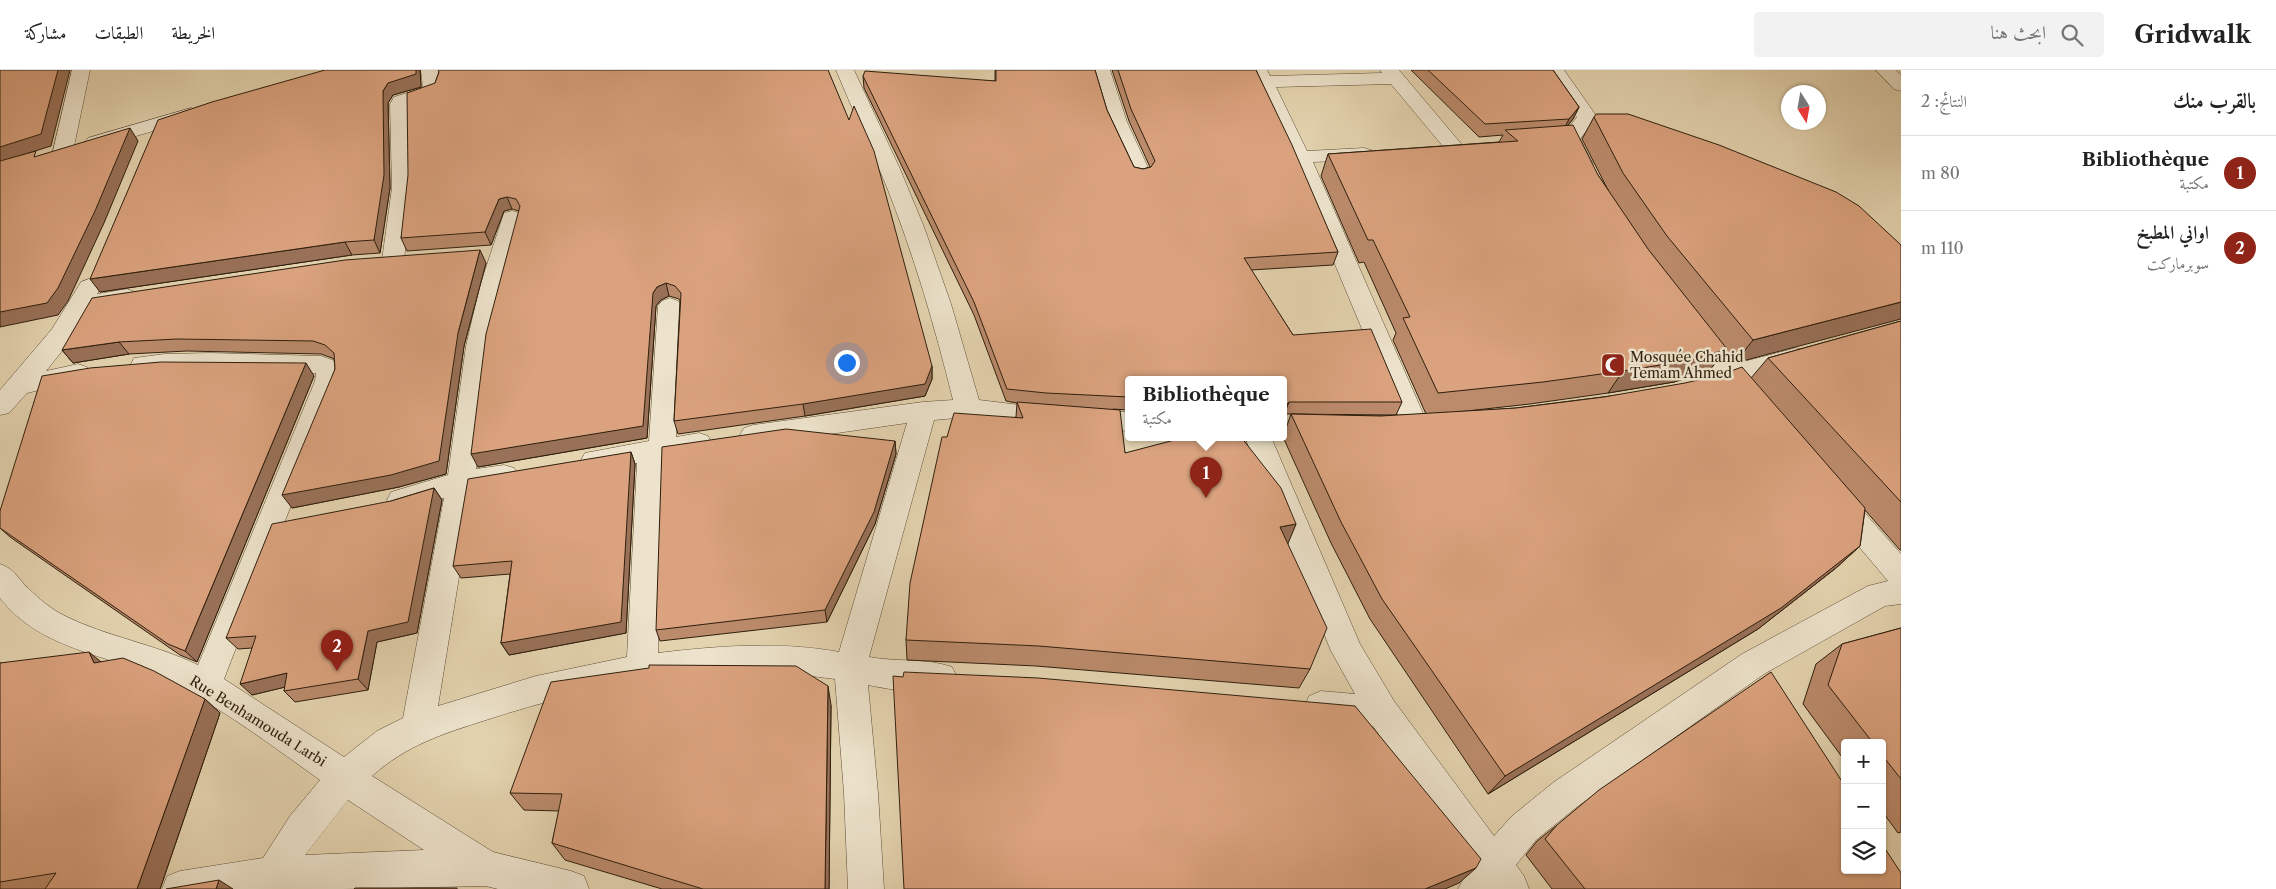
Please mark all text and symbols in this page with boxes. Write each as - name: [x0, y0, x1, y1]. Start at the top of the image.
- search box: [1754, 12, 2104, 57]
- text: Gridwalk: [2134, 20, 2251, 49]
- text: ابحث هنا: [1990, 21, 2046, 44]
- icon: search: [2058, 21, 2086, 49]
- text: مشاركة: [25, 22, 66, 44]
- text: الطبقات: [94, 22, 143, 44]
- text: الخريطة: [171, 22, 215, 44]
- north arrow: [1781, 85, 1826, 130]
- text: بالقرب منك: [2173, 88, 2256, 113]
- text: النتائج: 2: [1921, 91, 1967, 111]
- text: Bibliothèque: [2082, 148, 2209, 171]
- text: 80 m: [1921, 163, 1960, 183]
- text: 1: [2236, 163, 2244, 183]
- text: مكتبة: [2179, 173, 2209, 193]
- text: اواني المطبخ: [2136, 221, 2209, 244]
- text: 110 m: [1921, 238, 1964, 258]
- text: 2: [2235, 238, 2245, 258]
- text: سوبرماركت: [2147, 253, 2209, 273]
- place label: Mosquée Chahid Temam Ahmed: [1630, 348, 1744, 382]
- your location: [834, 350, 860, 376]
- mosque icon: Mosquée Chahid Temam Ahmed: [1600, 352, 1626, 378]
- popup: [1125, 376, 1287, 441]
- text: Bibliothèque: [1142, 383, 1270, 406]
- text: مكتبة: [1142, 408, 1172, 428]
- pin: 1: [1190, 457, 1222, 498]
- pin: 2: [321, 630, 353, 671]
- street label: Rue Benhamouda Larbi: [186, 672, 330, 770]
- map controls: [1841, 739, 1886, 874]
- button: +: [1841, 739, 1886, 784]
- button: −: [1841, 784, 1886, 829]
- button: layers: [1841, 829, 1886, 874]

